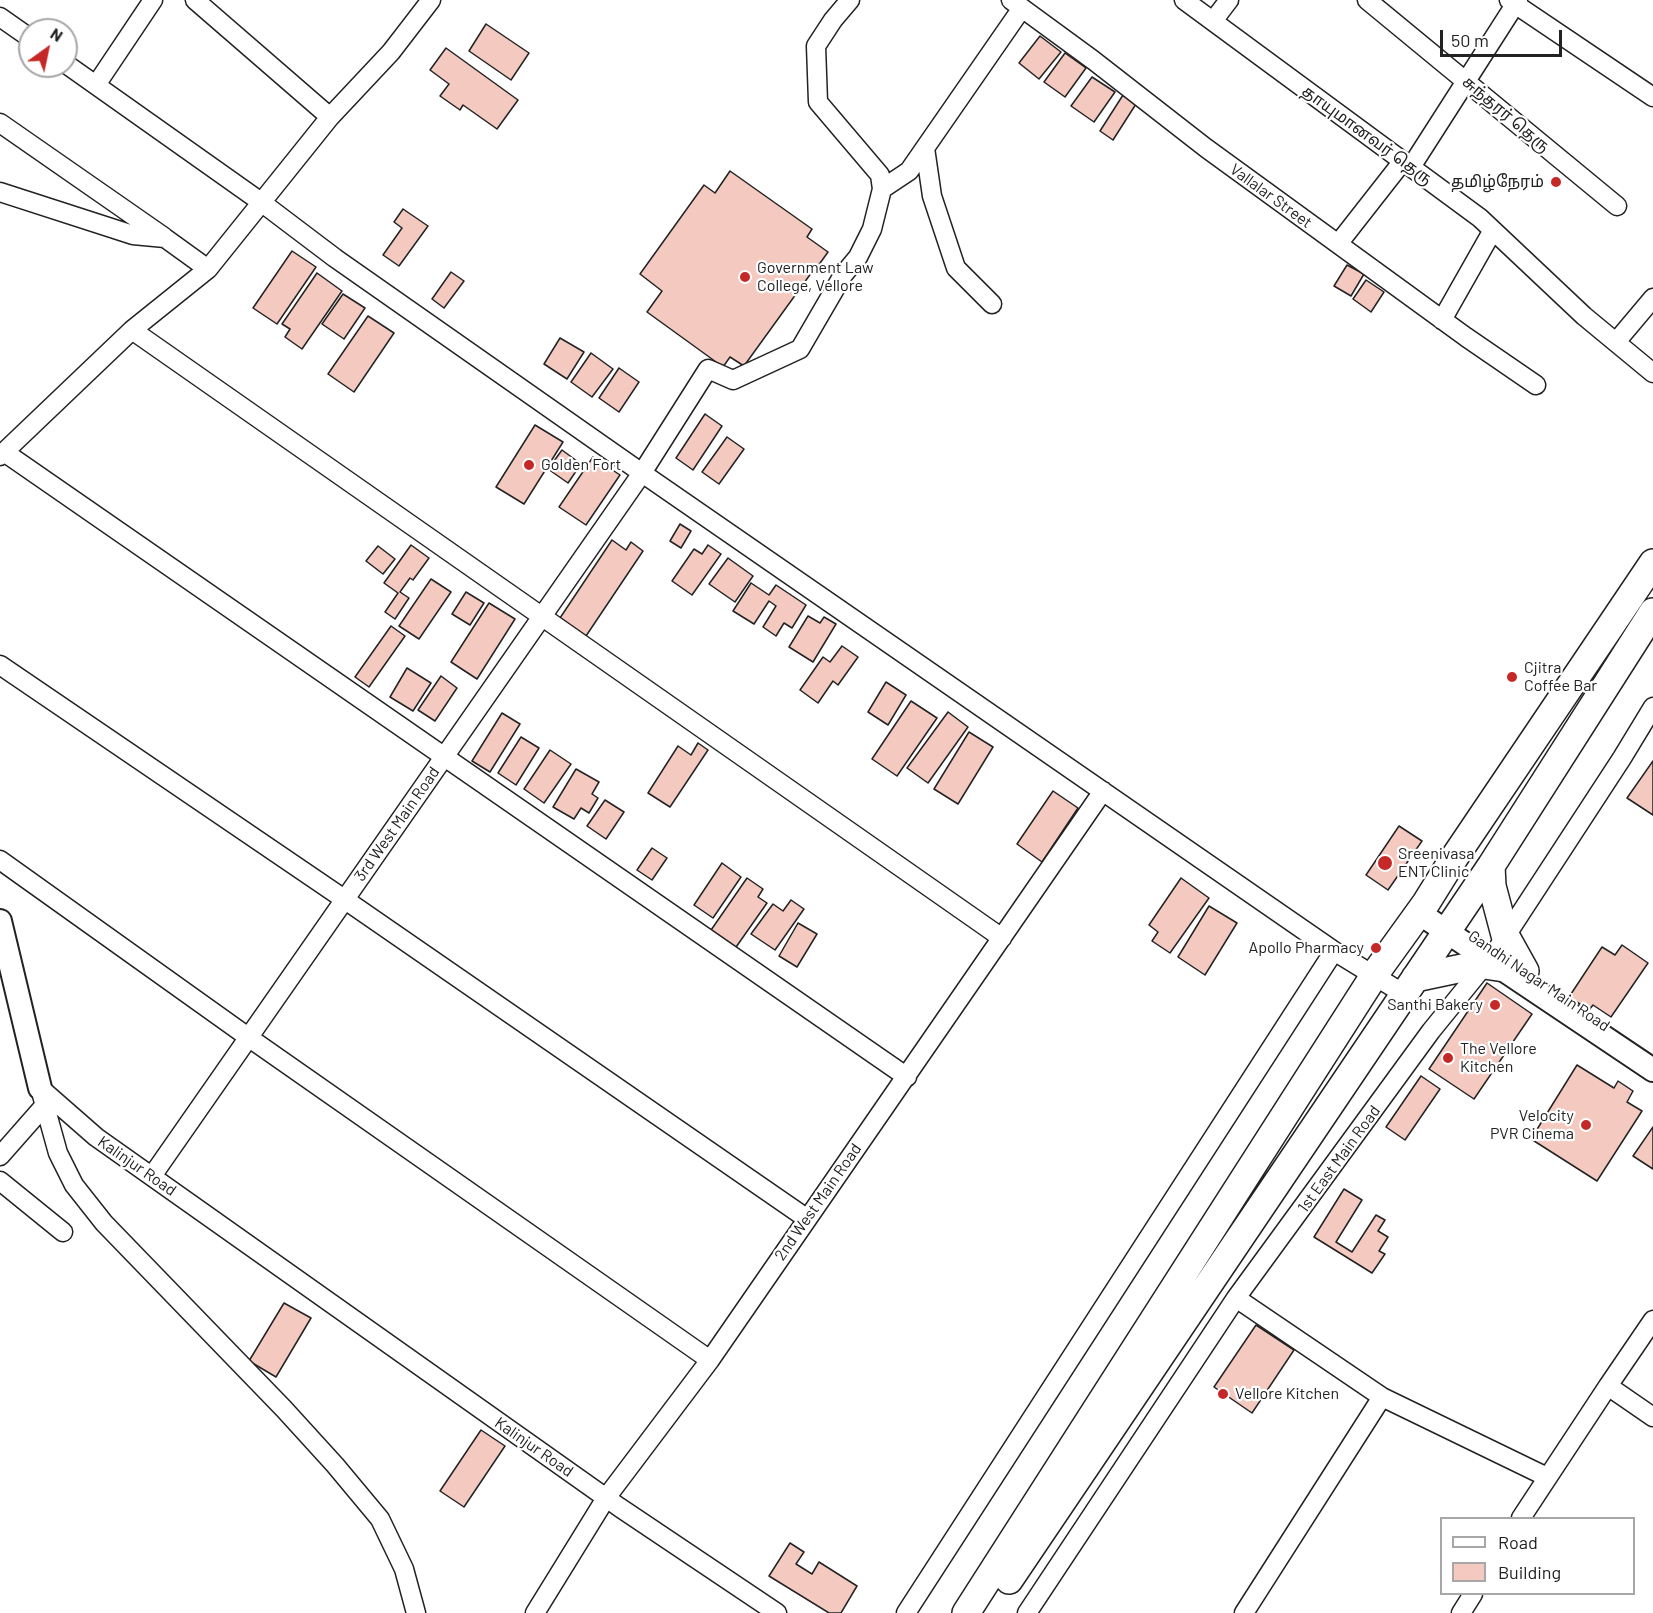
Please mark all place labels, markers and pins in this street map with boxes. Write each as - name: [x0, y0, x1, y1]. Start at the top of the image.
- place label: தமிழ்நேரம்: [1451, 172, 1544, 192]
- marker: தமிழ்நேரம்: [1549, 175, 1563, 189]
- place label: Government Law College, Vellore: [757, 258, 873, 296]
- marker: Government Law College, Vellore: [738, 270, 752, 284]
- place label: Golden Fort: [541, 455, 621, 475]
- marker: Golden Fort: [522, 458, 536, 472]
- place label: Cjitra Coffee Bar: [1524, 658, 1597, 696]
- marker: Cjitra Coffee Bar: [1505, 670, 1519, 684]
- place label: Sreenivasa ENT Clinic: [1398, 844, 1474, 882]
- marker: Sreenivasa ENT Clinic: [1376, 854, 1394, 872]
- place label: Apollo Pharmacy: [1248, 938, 1364, 958]
- marker: Apollo Pharmacy: [1369, 941, 1383, 955]
- place label: Santhi Bakery: [1387, 995, 1483, 1015]
- marker: Santhi Bakery: [1488, 998, 1502, 1012]
- place label: The Vellore Kitchen: [1460, 1039, 1537, 1077]
- marker: The Vellore Kitchen: [1441, 1051, 1455, 1065]
- place label: Velocity PVR Cinema: [1490, 1106, 1574, 1144]
- marker: Velocity PVR Cinema: [1579, 1118, 1593, 1132]
- place label: Vellore Kitchen: [1235, 1384, 1339, 1404]
- marker: Vellore Kitchen: [1216, 1387, 1230, 1401]

